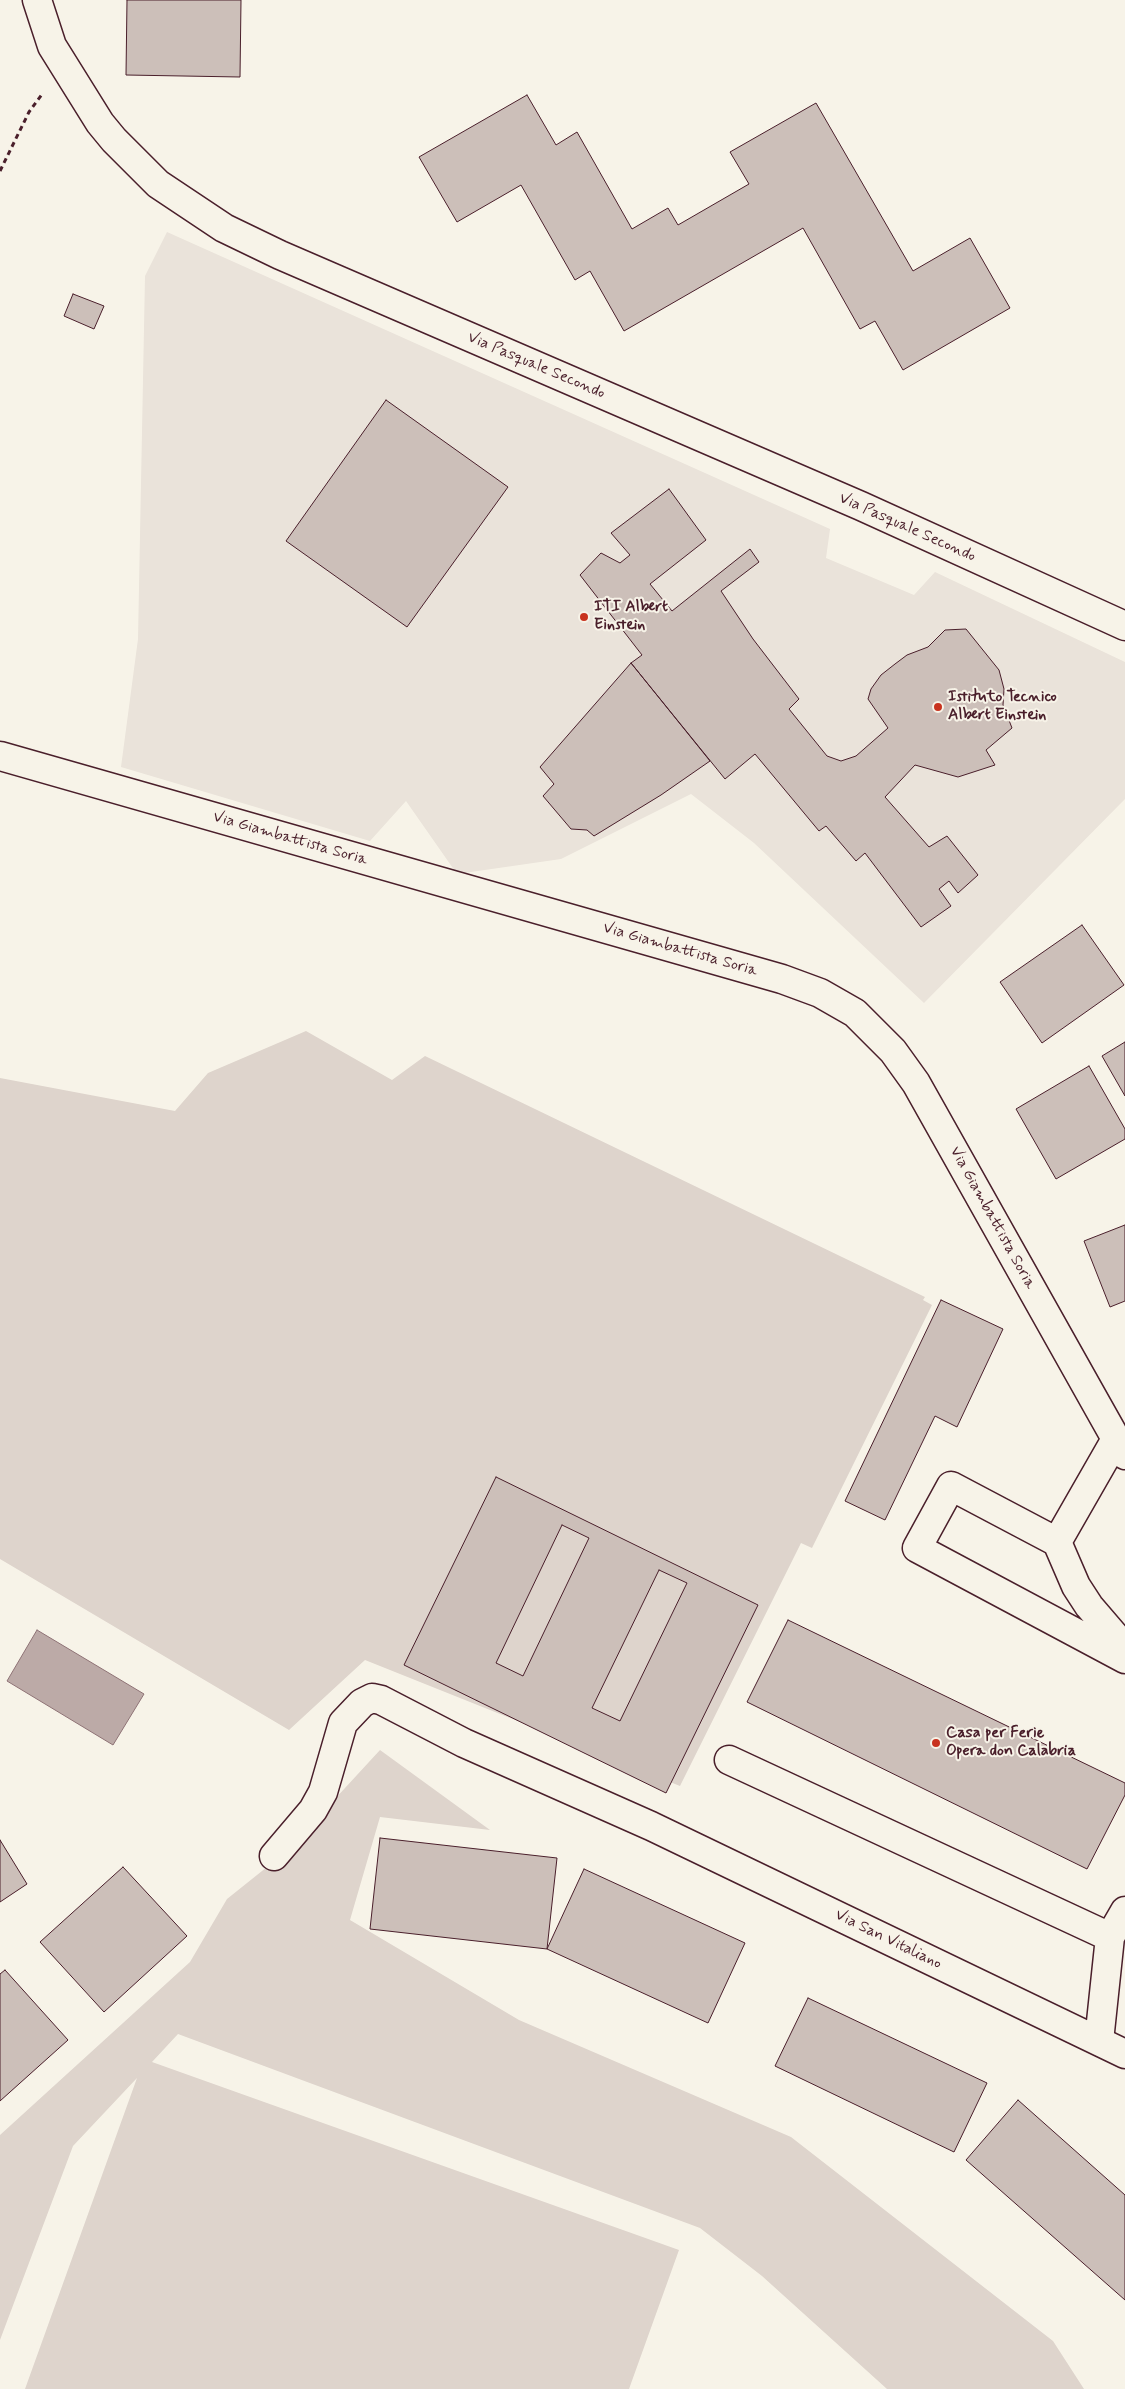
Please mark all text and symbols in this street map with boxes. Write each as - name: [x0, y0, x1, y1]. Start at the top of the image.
- street label: Via Pasquale Secondo: [464, 328, 608, 404]
- street label: Via Pasquale Secondo: [836, 489, 978, 567]
- place label: ITI Albert Einstein: [594, 598, 668, 636]
- marker: ITI Albert Einstein: [578, 611, 590, 623]
- place label: Istituto Tecnico Albert Einstein: [948, 688, 1057, 726]
- marker: Istituto Tecnico Albert Einstein: [932, 701, 944, 713]
- street label: Via Giambattista Soria: [210, 808, 370, 870]
- street label: Via Giambattista Soria: [600, 919, 760, 981]
- street label: Via Giambattista Soria: [945, 1143, 1039, 1293]
- place label: Casa per Ferie Opera don Calabria: [946, 1724, 1076, 1762]
- marker: Casa per Ferie Opera don Calabria: [930, 1737, 942, 1749]
- street label: Via San Vitaliano: [832, 1906, 944, 1974]

